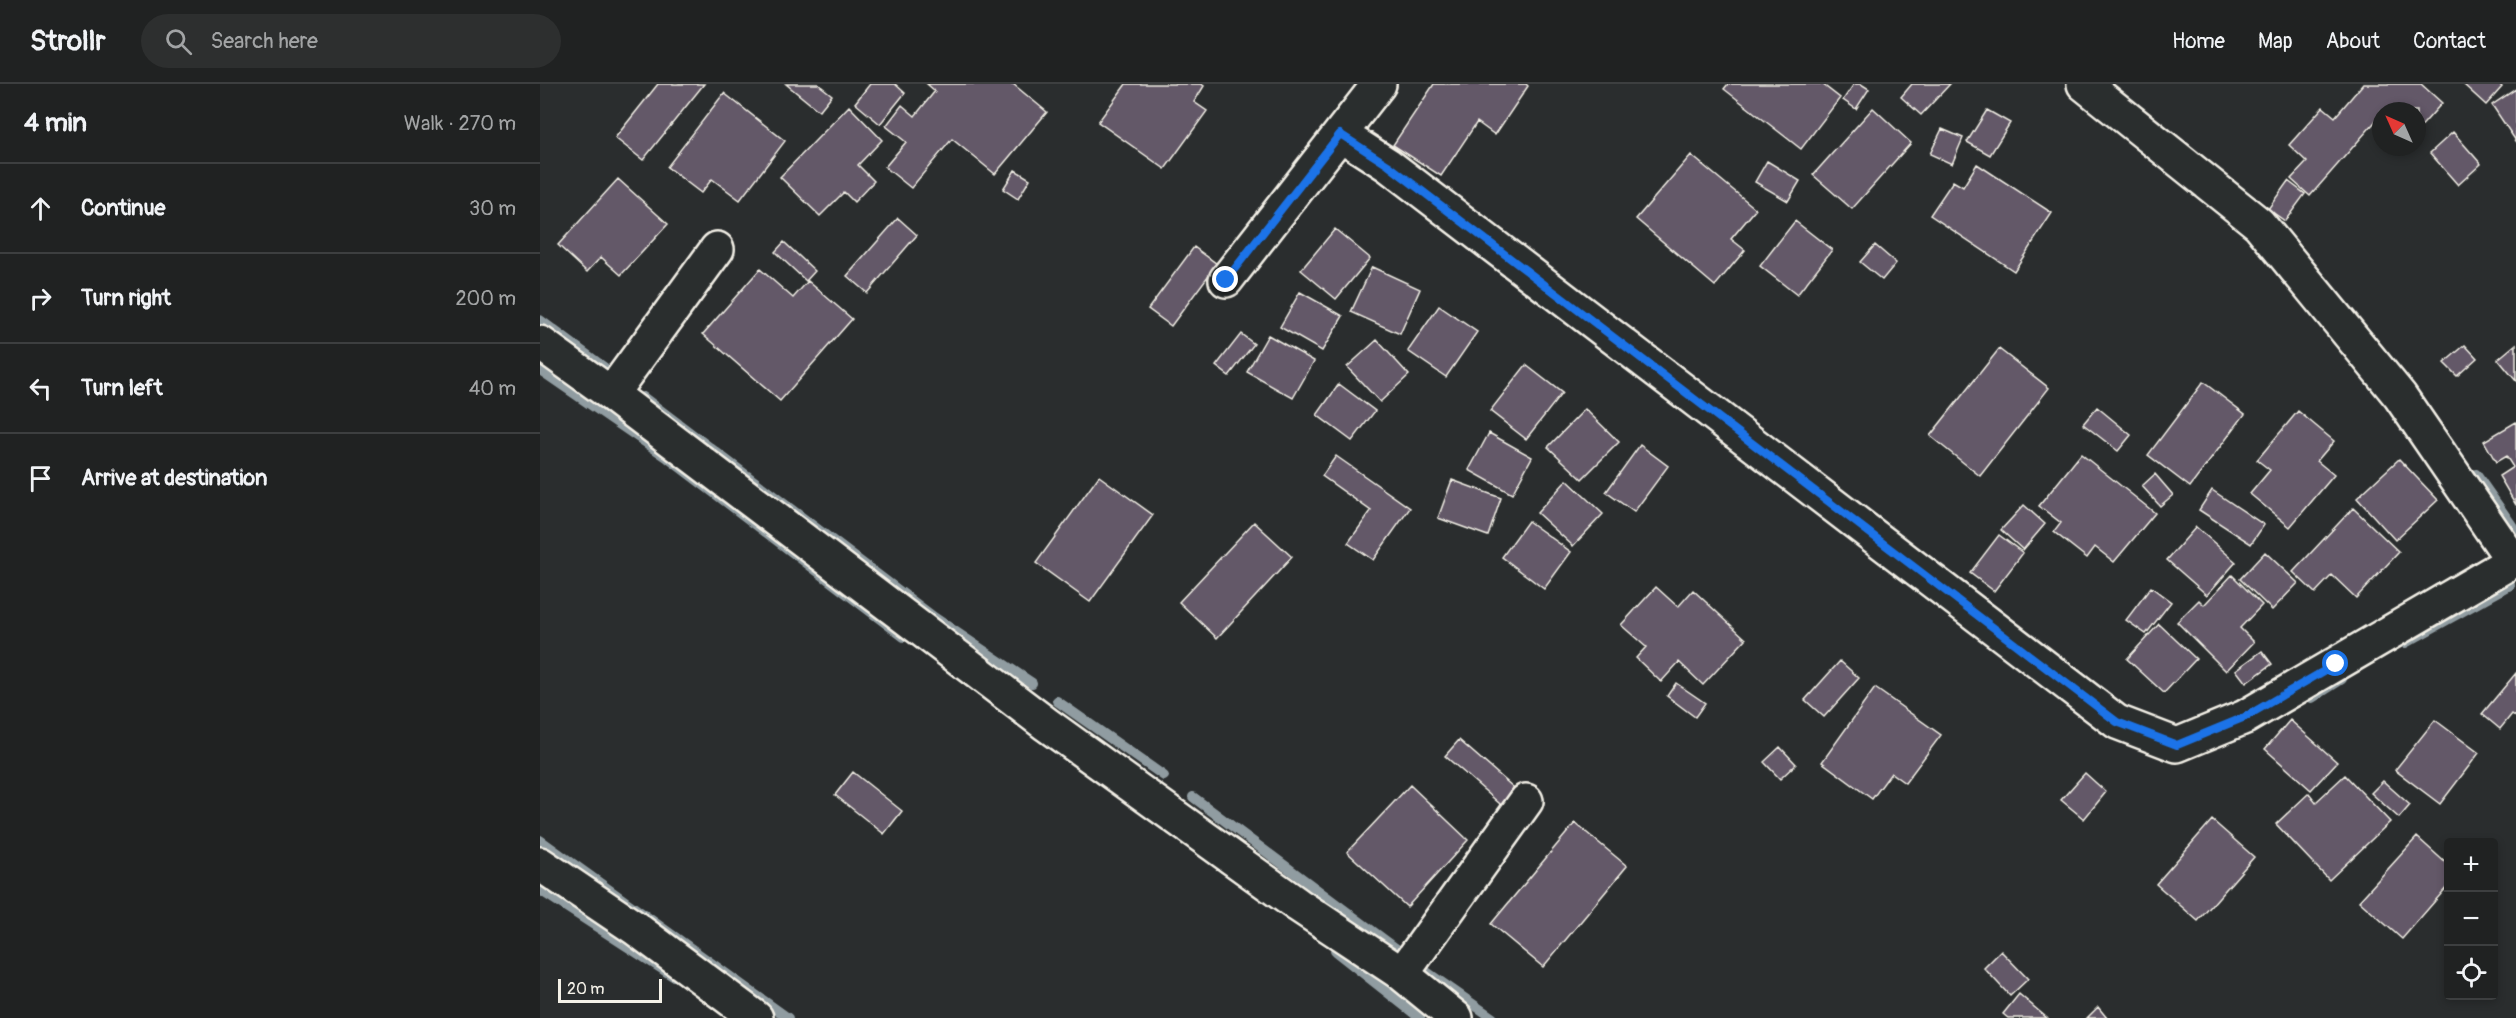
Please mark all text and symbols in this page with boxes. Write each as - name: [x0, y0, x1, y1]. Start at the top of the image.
- search box: [141, 14, 561, 68]
- text: Strollr: [30, 24, 105, 59]
- icon: search: [162, 25, 195, 58]
- text: Search here: [210, 27, 318, 55]
- text: Home: [2172, 28, 2225, 55]
- text: Map: [2258, 28, 2293, 55]
- text: About: [2326, 28, 2380, 55]
- text: Contact: [2413, 28, 2486, 55]
- north arrow: [2372, 102, 2426, 156]
- text: 4 min: [24, 107, 87, 139]
- text: Walk · 270 m: [404, 111, 516, 136]
- icon: ahead: [24, 192, 57, 225]
- text: Continue: [81, 194, 165, 222]
- text: 30 m: [469, 196, 516, 221]
- route end: [1212, 266, 1238, 292]
- icon: right: [24, 282, 57, 315]
- text: Turn right: [81, 284, 171, 312]
- text: 200 m: [455, 286, 516, 311]
- icon: left: [24, 372, 57, 405]
- text: Turn left: [81, 374, 163, 402]
- text: 40 m: [469, 376, 516, 401]
- icon: arrive: [24, 462, 57, 495]
- text: Arrive at destination: [81, 464, 267, 492]
- route start: [2322, 650, 2348, 676]
- map controls: [2444, 838, 2498, 1000]
- button: +: [2444, 838, 2498, 892]
- button: −: [2444, 892, 2498, 946]
- button: locate: [2444, 946, 2498, 1000]
- scale bar: [558, 976, 662, 1004]
- text: 20 m: [567, 979, 605, 999]

